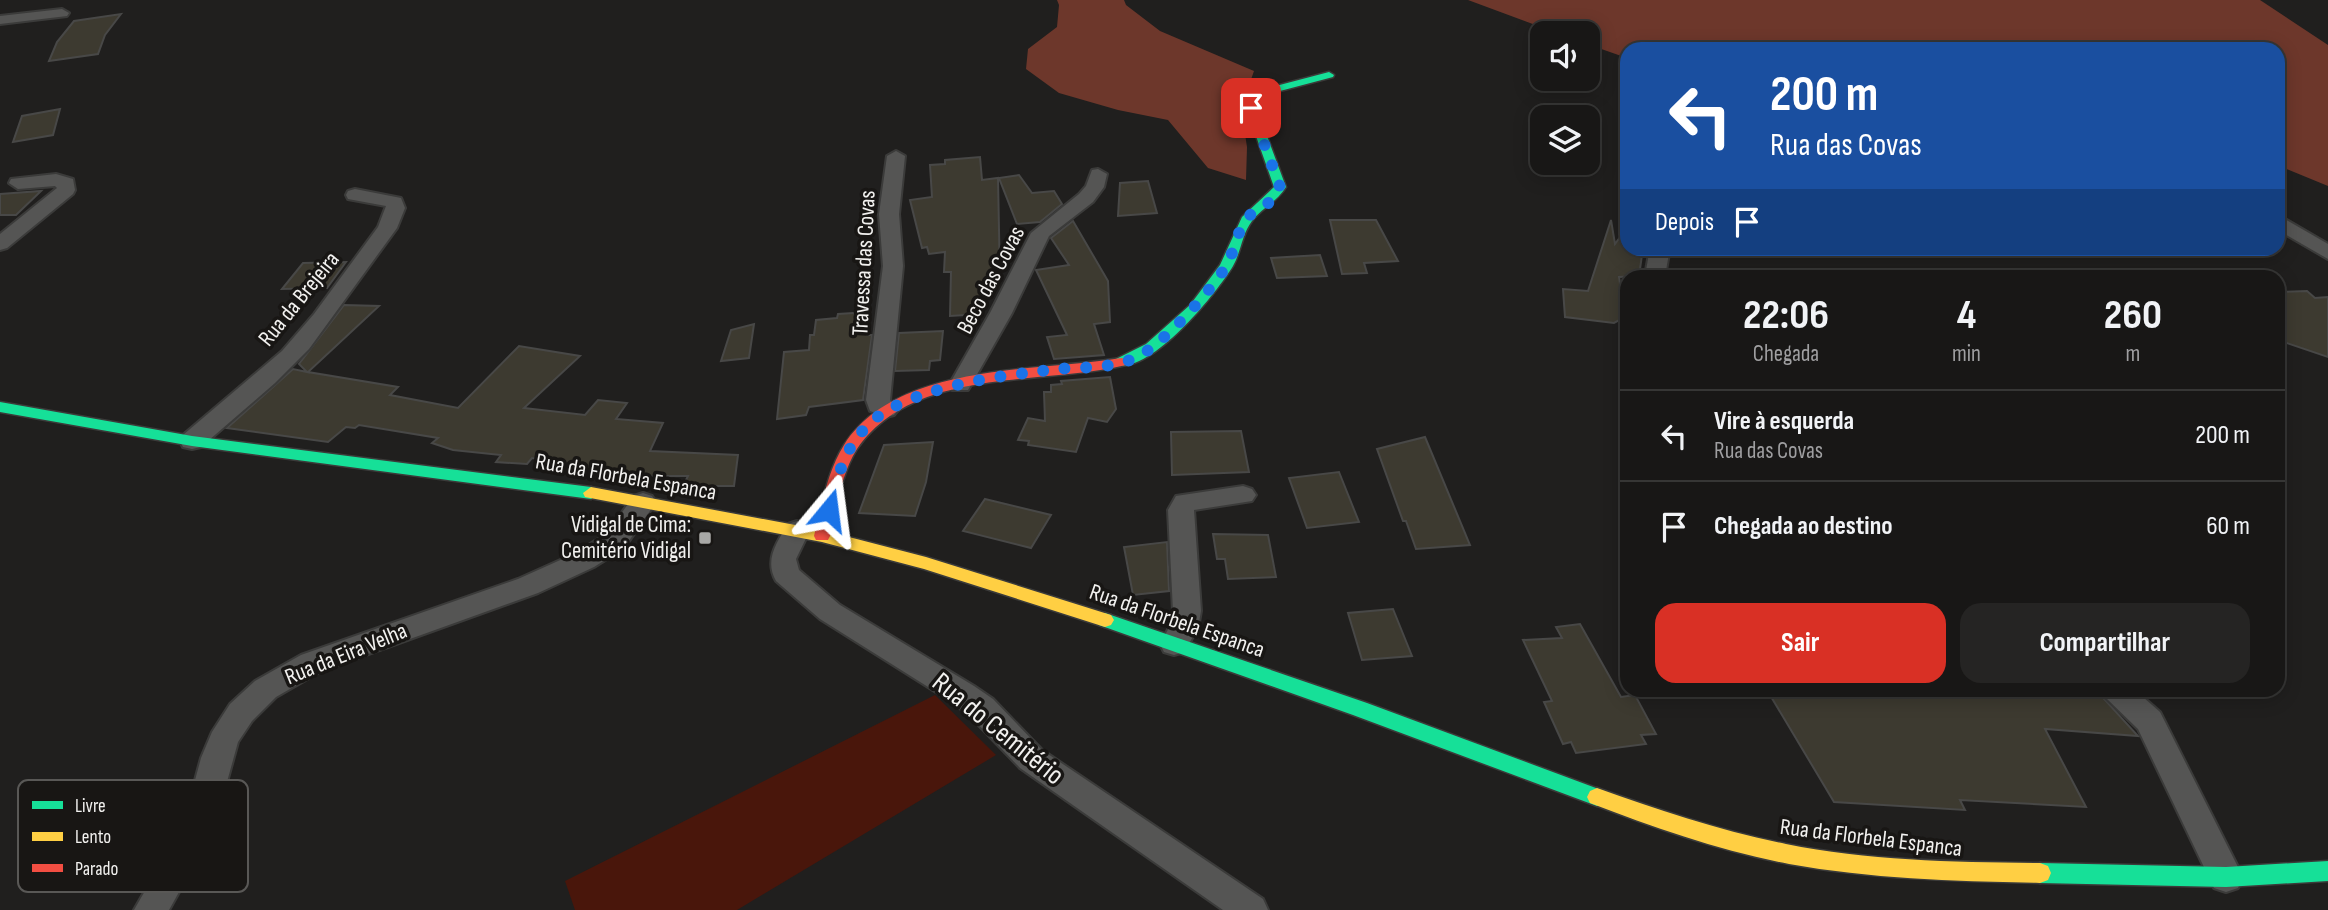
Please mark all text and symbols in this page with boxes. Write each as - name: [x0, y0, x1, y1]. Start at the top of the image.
- map controls: [1530, 21, 1600, 175]
- button: sound: [1530, 21, 1600, 91]
- text: 200 m: [1770, 66, 1878, 125]
- icon: left: [1655, 70, 1746, 161]
- pin: [1221, 78, 1281, 138]
- icon: arrive: [1232, 89, 1270, 127]
- button: layers: [1530, 105, 1600, 175]
- text: Rua das Covas: [1770, 126, 1922, 165]
- street label: Travessa das Covas: [846, 190, 882, 336]
- icon: arrive: [1728, 203, 1766, 241]
- text: Depois: [1655, 207, 1714, 238]
- street label: Beco das Covas: [951, 221, 1031, 339]
- street label: Rua da Brejeira: [252, 246, 346, 352]
- text: 22:06: [1743, 290, 1829, 341]
- text: 4: [1957, 290, 1976, 341]
- text: 260: [2104, 290, 2162, 341]
- text: Chegada: [1753, 340, 1819, 368]
- text: min: [1952, 340, 1981, 368]
- text: m: [2126, 340, 2140, 368]
- text: Vire à esquerda: [1714, 406, 1854, 437]
- icon: left: [1655, 417, 1693, 455]
- text: 200 m: [2195, 420, 2250, 451]
- text: Rua das Covas: [1714, 437, 1823, 465]
- street label: Rua da Florbela Espanca: [533, 447, 719, 507]
- position arrow: [792, 473, 866, 547]
- icon: arrive: [1655, 508, 1693, 546]
- place label: Vidigal de Cima: Cemitério Vidigal: [561, 511, 691, 565]
- text: Chegada ao destino: [1714, 511, 1893, 542]
- text: 60 m: [2206, 511, 2250, 542]
- marker: Vidigal de Cima: Cemitério Vidigal: [697, 530, 713, 546]
- street label: Rua da Florbela Espanca: [1086, 578, 1268, 664]
- button: Sair: [1655, 603, 1946, 683]
- button: Compartilhar: [1960, 603, 2250, 683]
- street label: Rua da Eira Velha: [281, 617, 411, 691]
- street label: Rua do Cemitério: [926, 666, 1070, 792]
- legend: [18, 780, 248, 892]
- text: Livre: [75, 795, 106, 818]
- street label: Rua da Florbela Espanca: [1778, 813, 1964, 863]
- text: Lento: [75, 826, 111, 849]
- text: Parado: [75, 858, 118, 881]

